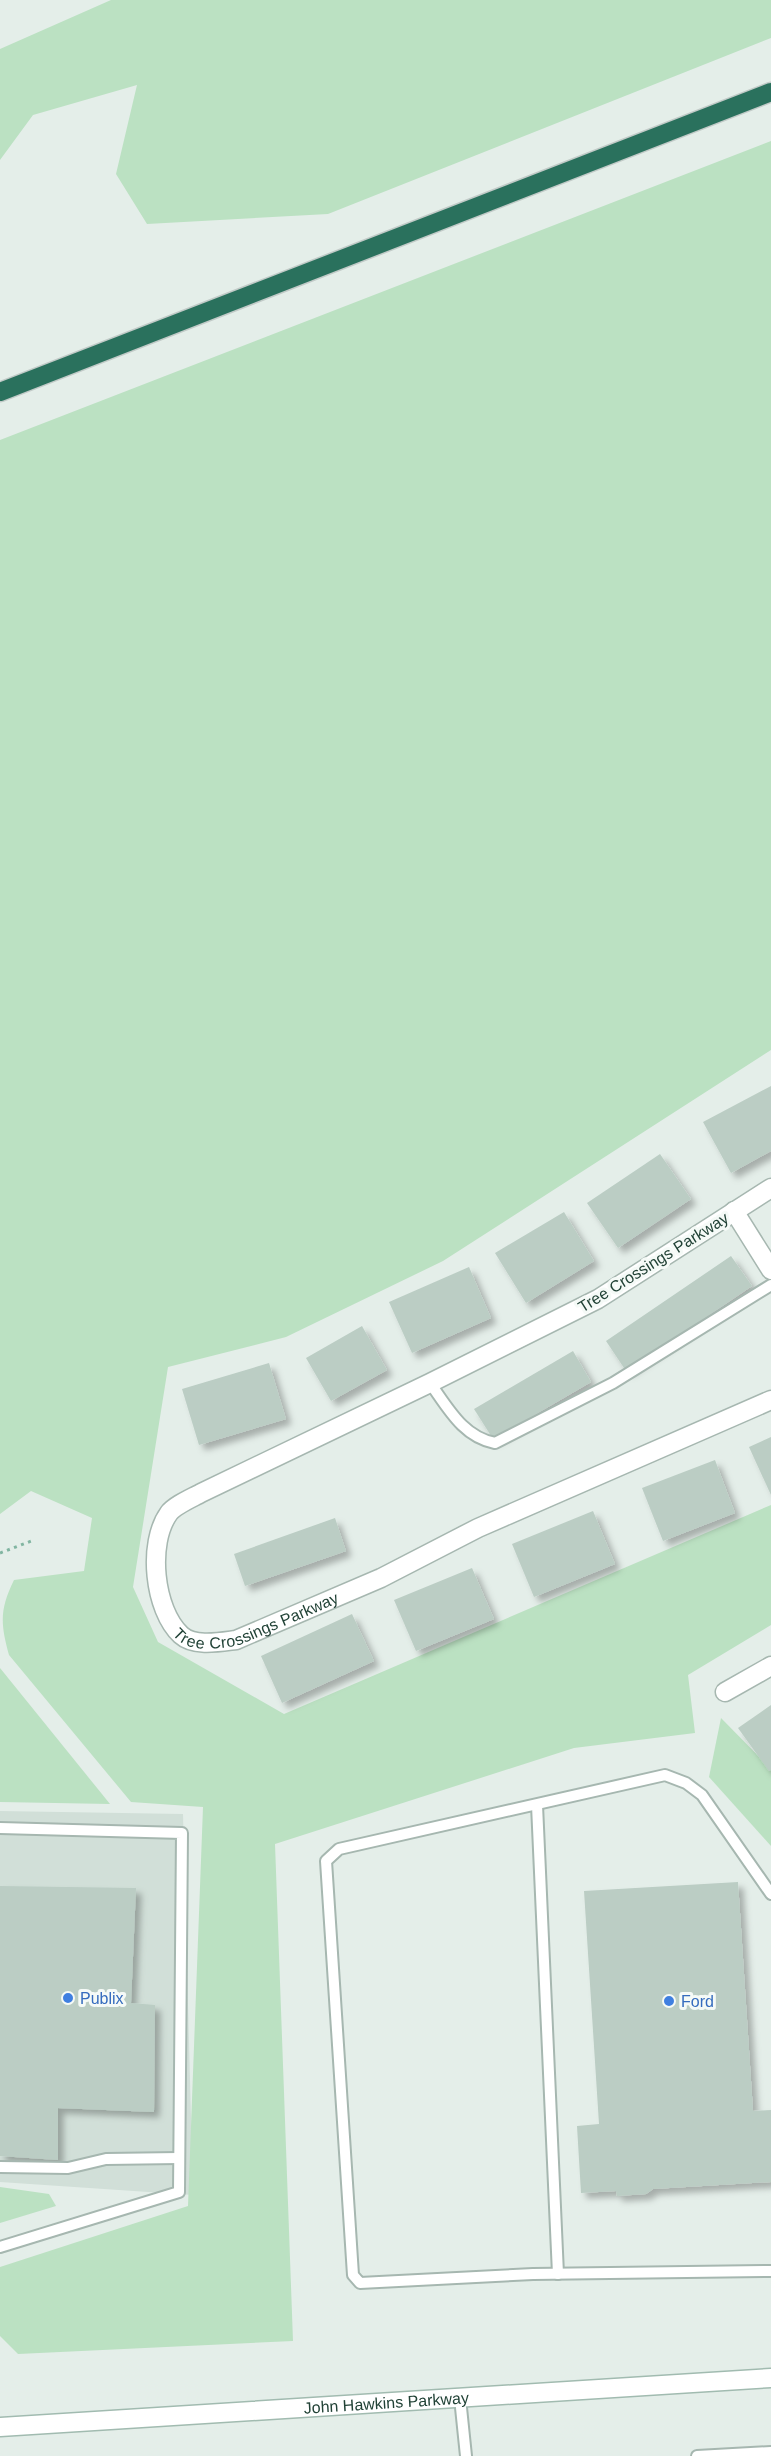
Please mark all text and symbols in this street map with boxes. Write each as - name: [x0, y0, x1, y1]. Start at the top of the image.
- street label: Tree Crossings Parkway: [575, 1209, 731, 1316]
- street label: Tree Crossings Parkway: [170, 1589, 341, 1652]
- place label: Publix: [80, 1990, 124, 2007]
- marker: Publix: [61, 1991, 75, 2005]
- place label: Ford: [681, 1993, 714, 2010]
- marker: Ford: [662, 1994, 676, 2008]
- street label: John Hawkins Parkway: [303, 2389, 469, 2417]

